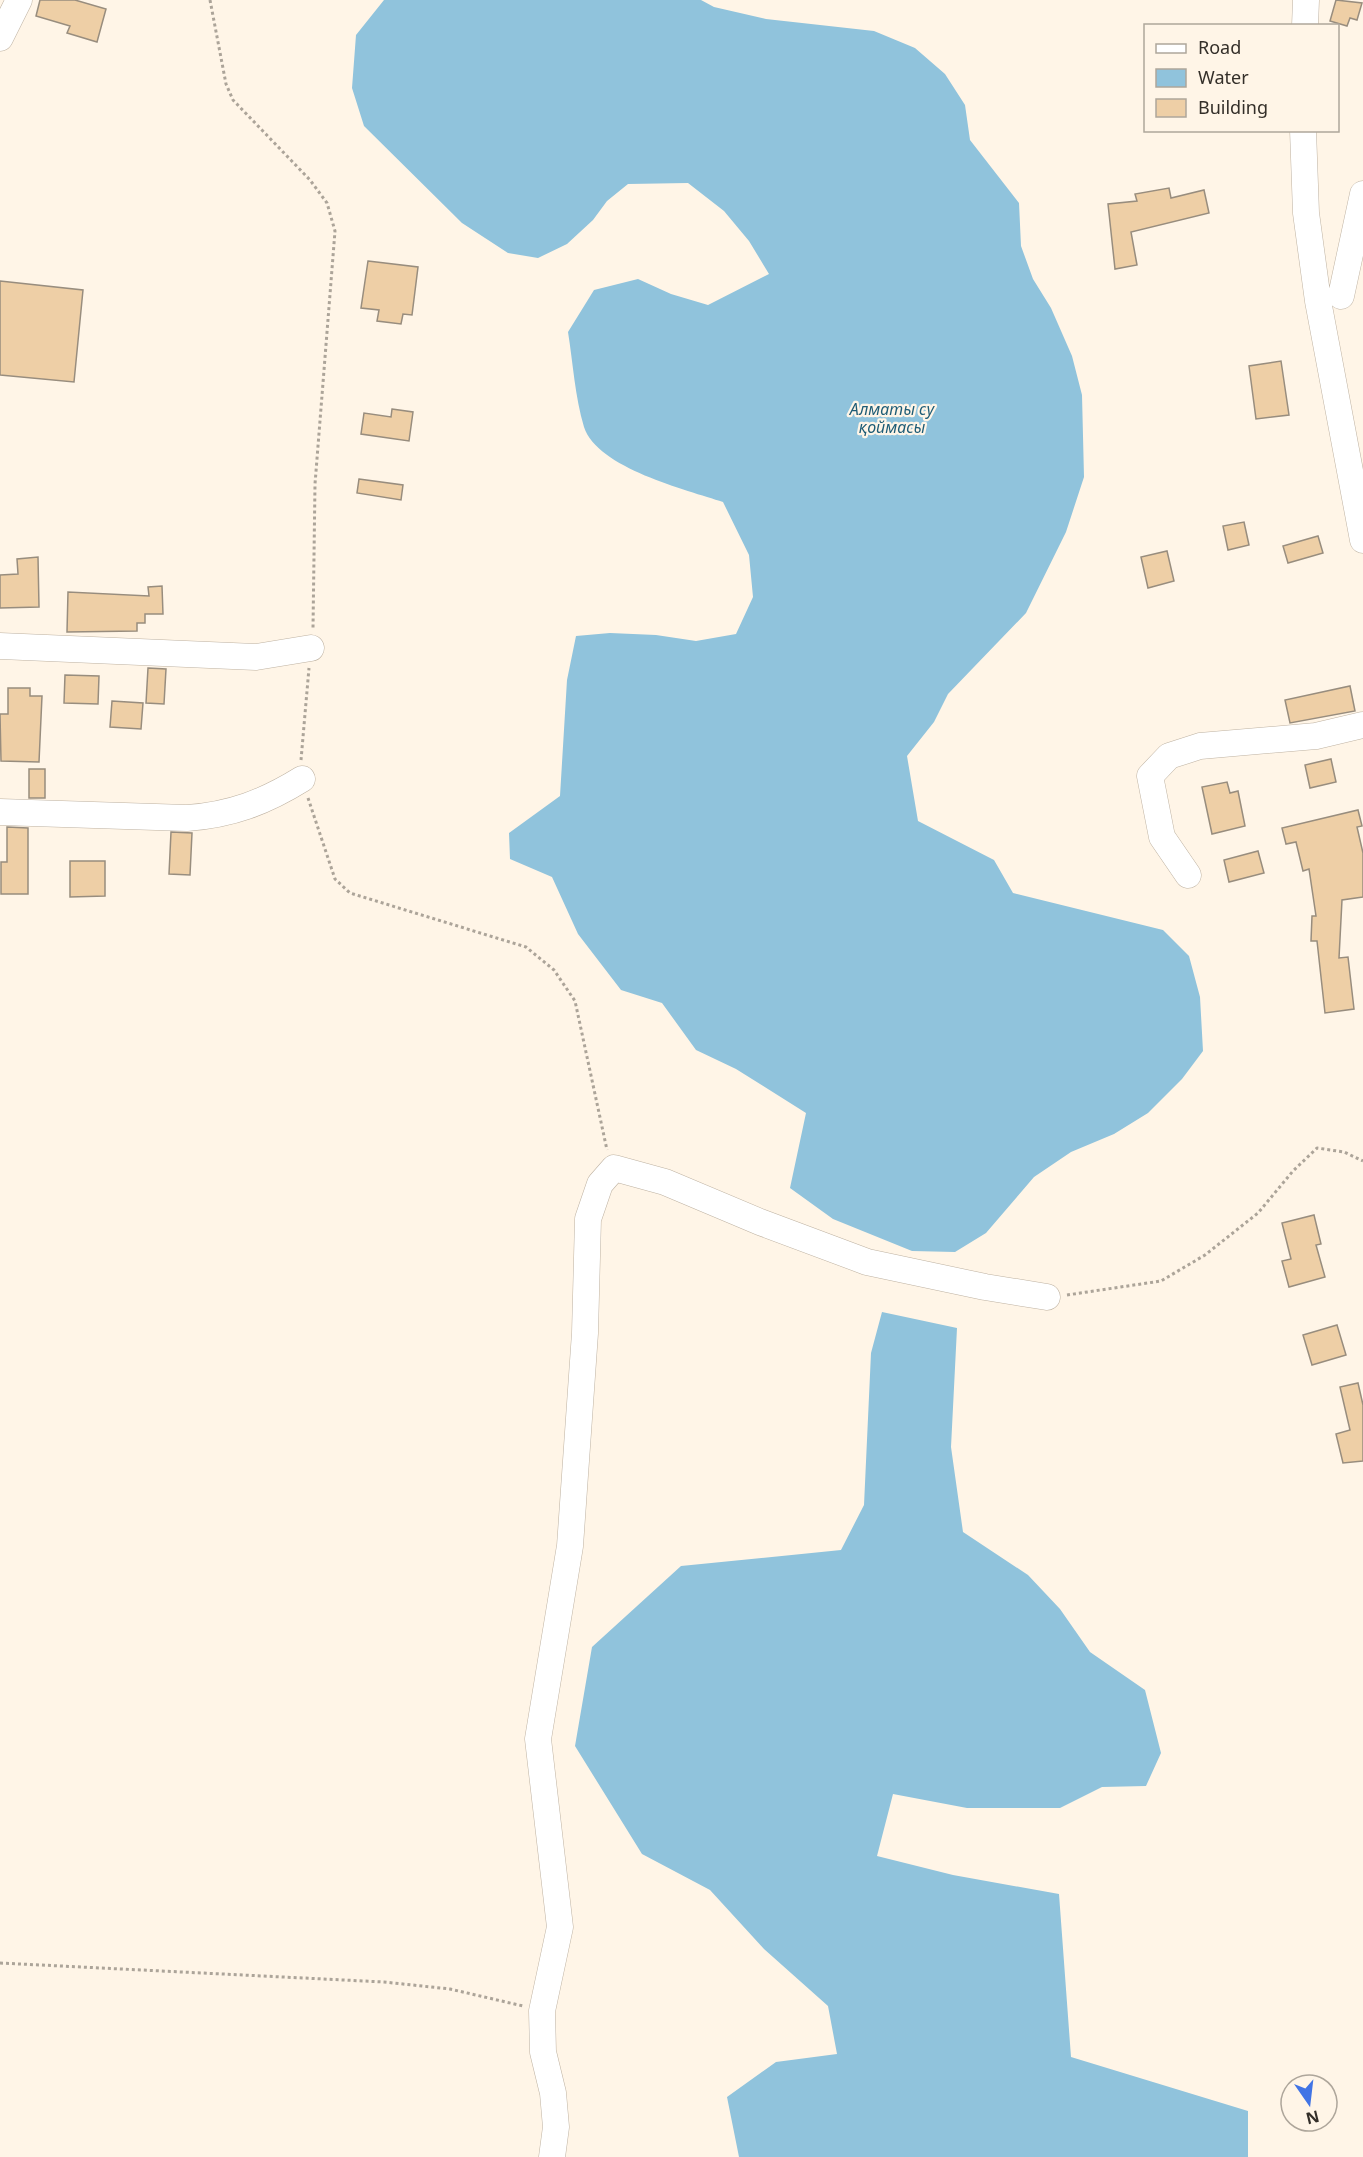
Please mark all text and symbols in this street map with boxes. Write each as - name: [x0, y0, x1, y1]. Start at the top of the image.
- legend: [1144, 24, 1339, 132]
- text: Road: [1198, 35, 1241, 59]
- text: Water: [1198, 65, 1249, 89]
- text: Building: [1198, 95, 1268, 119]
- water label: Алматы су қоймасы: [849, 398, 935, 438]
- north arrow: [1279, 2073, 1339, 2133]
- text: N: [1304, 2105, 1322, 2130]

